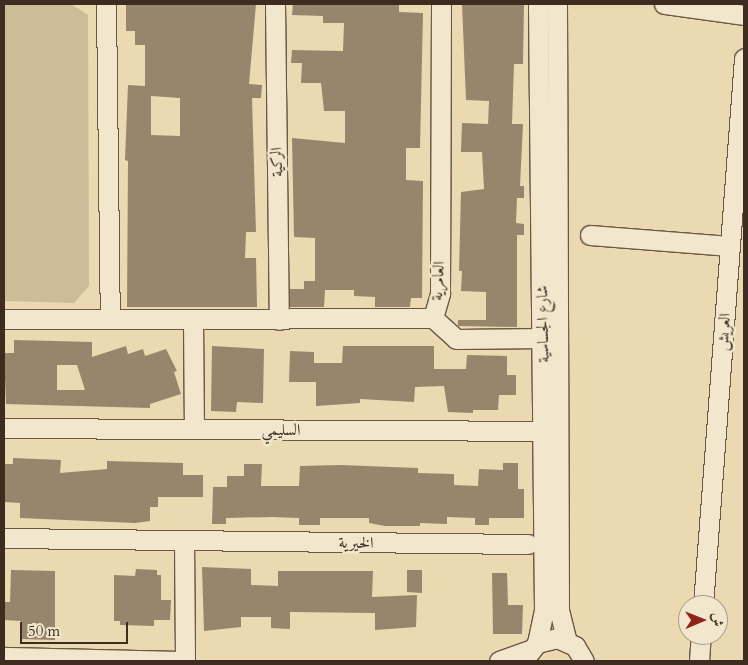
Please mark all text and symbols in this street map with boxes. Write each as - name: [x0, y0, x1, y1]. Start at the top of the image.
- street label: الركية: [267, 147, 287, 177]
- street label: العامرية: [427, 261, 449, 301]
- street label: شارع الجساسية: [533, 285, 553, 363]
- street label: العريش: [713, 312, 735, 352]
- street label: السليمي: [261, 420, 301, 440]
- street label: الخيرية: [338, 533, 374, 553]
- north arrow: [678, 595, 728, 645]
- scale bar: [22, 612, 130, 644]
- text: ش: [708, 613, 727, 627]
- text: 50 m: [28, 621, 60, 641]

